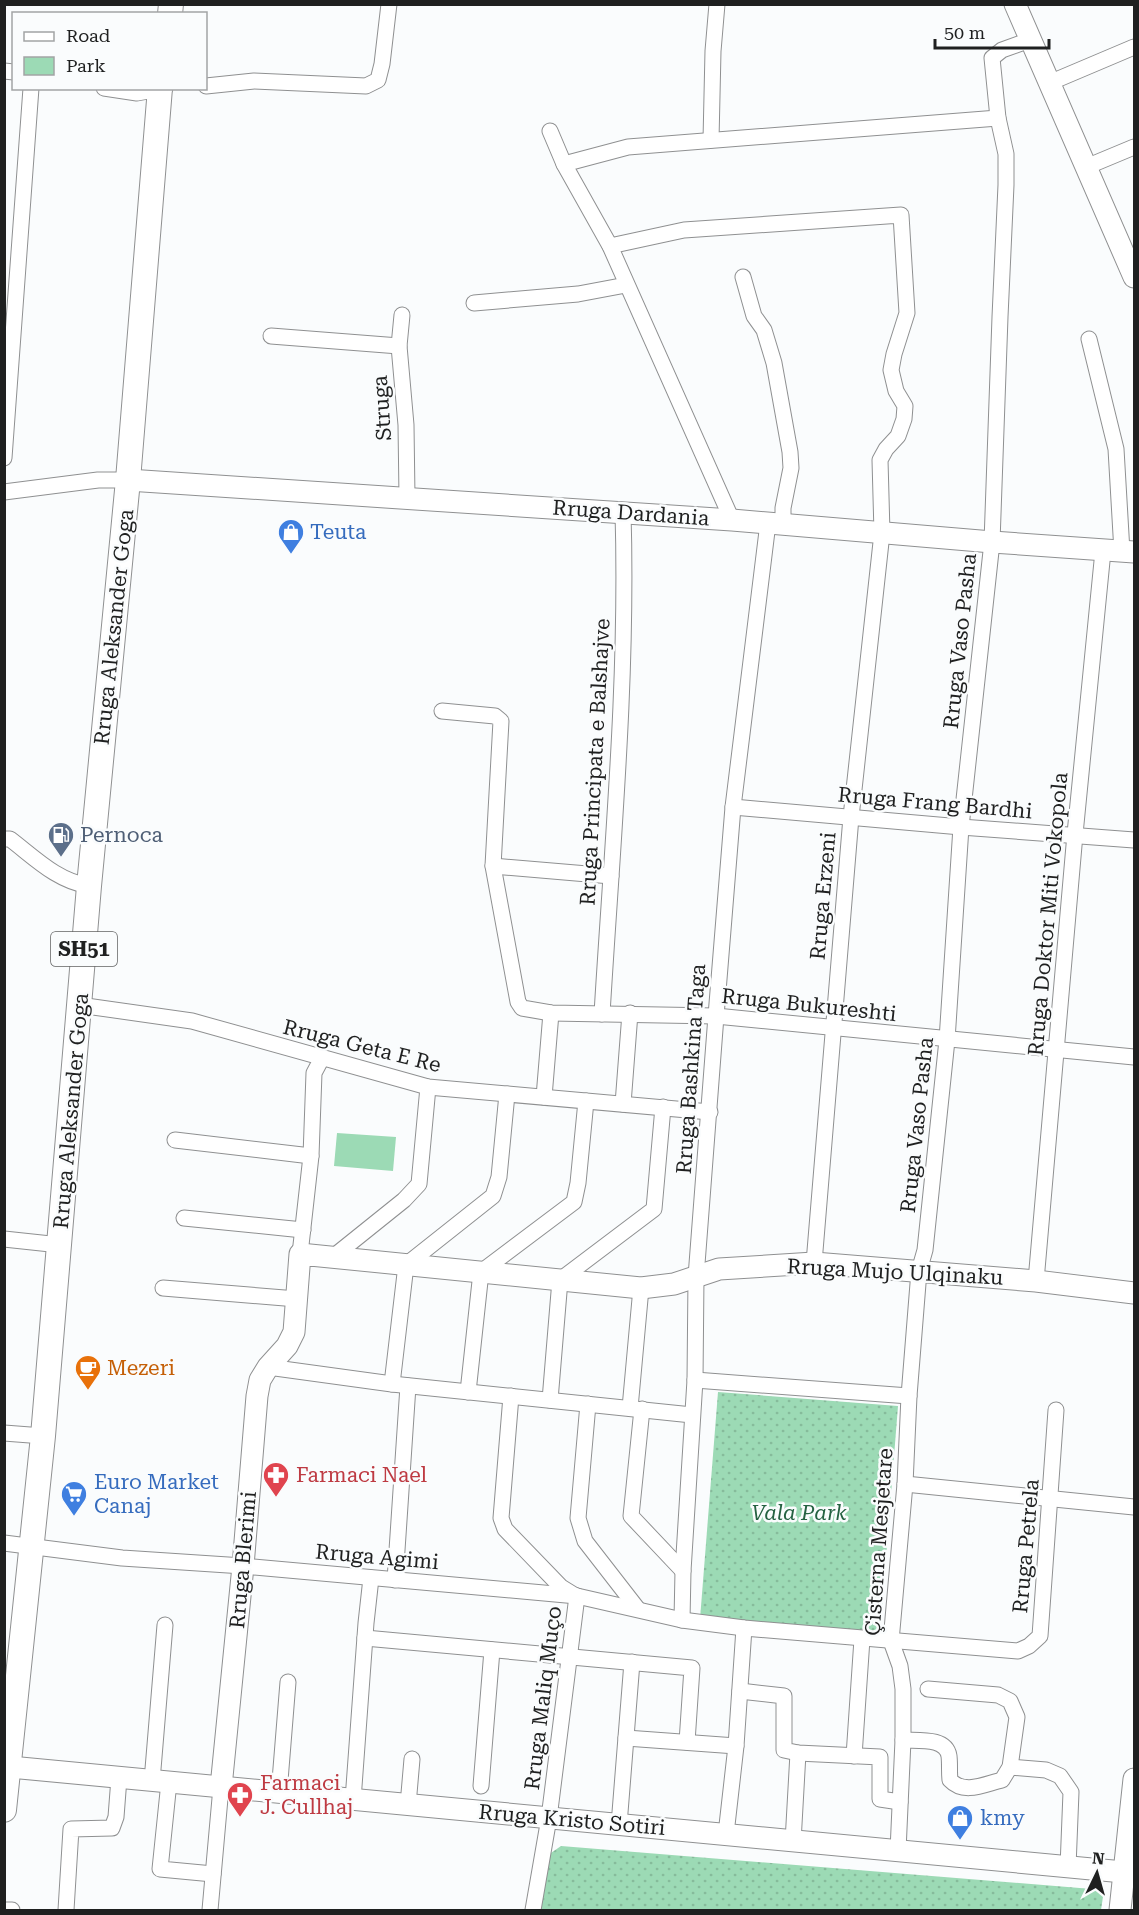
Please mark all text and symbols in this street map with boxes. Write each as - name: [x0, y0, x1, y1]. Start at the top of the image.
- legend: [12, 12, 207, 90]
- scale bar: [935, 12, 1049, 50]
- text: 50 m: [944, 22, 985, 43]
- text: Road: [66, 25, 111, 46]
- text: Park: [66, 55, 106, 76]
- street label: Struga: [368, 374, 396, 442]
- street label: Rruga Dardania: [552, 496, 711, 530]
- street label: Rruga Aleksander Goga: [90, 507, 138, 746]
- shop icon: Teuta: [276, 517, 306, 555]
- place label: Teuta: [310, 520, 367, 544]
- street label: Rruga Vaso Pasha: [939, 551, 981, 730]
- street label: Rruga Principata e Balshajve: [575, 618, 615, 906]
- street label: Rruga Doktor Miti Vokopola: [1024, 771, 1072, 1057]
- street label: Rruga Frang Bardhi: [837, 783, 1034, 823]
- fuel station icon: Pernoca: [46, 820, 76, 858]
- place label: Pernoca: [80, 823, 163, 847]
- street label: Rruga Erzeni: [805, 831, 841, 961]
- road number: SH51: [51, 932, 117, 966]
- street label: Rruga Bashkina Taga: [672, 963, 710, 1175]
- street label: Rruga Bukureshti: [720, 984, 898, 1026]
- street label: Rruga Aleksander Goga: [49, 991, 93, 1230]
- street label: Rruga Geta E Re: [281, 1015, 443, 1077]
- street label: Rruga Vaso Pasha: [896, 1035, 938, 1214]
- street label: Rruga Mujo Ulqinaku: [786, 1254, 1004, 1290]
- cafe icon: Mezeri: [73, 1353, 103, 1391]
- place label: Mezeri: [107, 1356, 175, 1380]
- street label: Çisterna Mesjetare: [860, 1447, 898, 1637]
- pharmacy icon: Farmaci Nael: [261, 1460, 291, 1498]
- place label: Farmaci Nael: [296, 1463, 428, 1487]
- place label: Euro Market Canaj: [94, 1470, 219, 1518]
- street label: Rruga Petrela: [1008, 1477, 1044, 1614]
- supermarket icon: Euro Market Canaj: [59, 1479, 89, 1517]
- street label: Rruga Blerimi: [225, 1490, 261, 1630]
- park label: Vala Park: [751, 1501, 847, 1525]
- street label: Rruga Agimi: [314, 1540, 440, 1574]
- street label: Rruga Maliq Muço: [520, 1605, 566, 1791]
- place label: Farmaci J. Cullhaj: [260, 1771, 353, 1819]
- pharmacy icon: Farmaci J. Cullhaj: [225, 1780, 255, 1818]
- street label: Rruga Kristo Sotiri: [478, 1800, 667, 1840]
- shop icon: kmy: [945, 1803, 975, 1841]
- place label: kmy: [980, 1806, 1025, 1830]
- north arrow: [1067, 1843, 1127, 1903]
- text: N: [1091, 1849, 1105, 1869]

